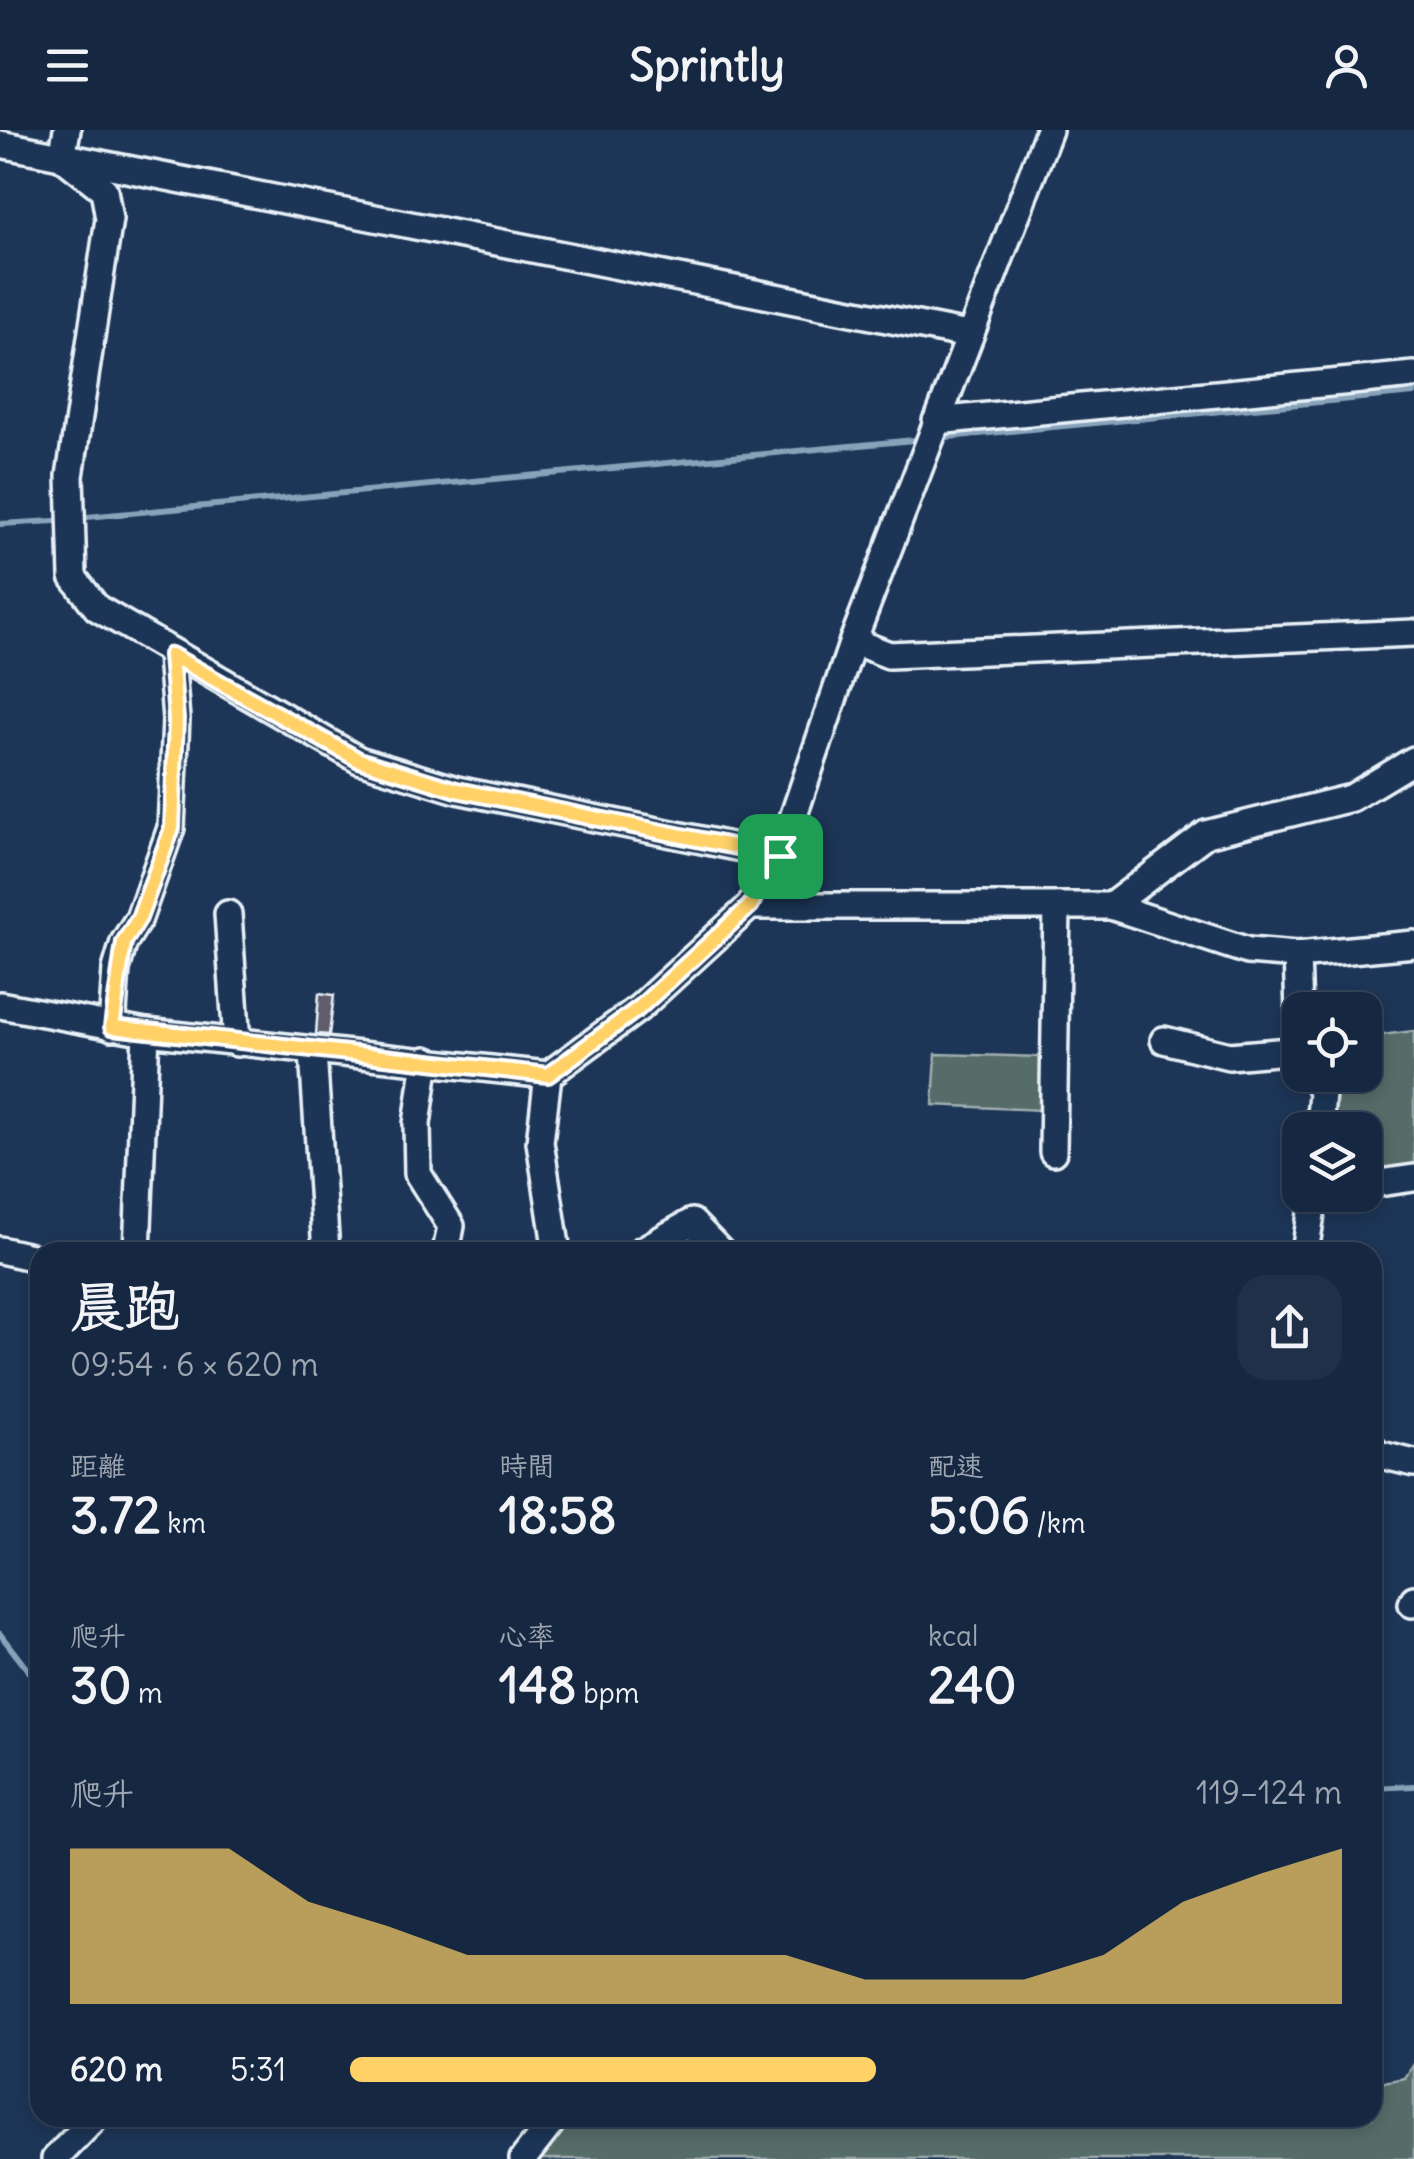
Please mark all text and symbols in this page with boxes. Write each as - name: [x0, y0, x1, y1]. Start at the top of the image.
- text: Sprintly: [629, 37, 785, 93]
- icon: menu: [40, 38, 95, 93]
- icon: person: [1319, 38, 1374, 93]
- pin: [738, 814, 823, 899]
- icon: arrive: [753, 829, 808, 884]
- map controls: [1282, 992, 1382, 1212]
- button: locate: [1282, 992, 1382, 1092]
- button: layers: [1282, 1112, 1382, 1212]
- text: 晨跑: [70, 1272, 180, 1341]
- button: share: [1237, 1275, 1342, 1380]
- text: 09:54 · 6 × 620 m: [70, 1344, 318, 1385]
- text: 距離: [70, 1448, 126, 1484]
- text: 時間: [499, 1448, 555, 1484]
- text: 配速: [928, 1448, 984, 1484]
- text: 3.72: [70, 1484, 161, 1547]
- text: 18:58: [499, 1484, 617, 1547]
- text: 5:06: [928, 1484, 1030, 1547]
- text: km: [161, 1505, 206, 1541]
- text: /km: [1030, 1505, 1085, 1541]
- text: 爬升: [70, 1618, 126, 1654]
- text: 心率: [499, 1618, 555, 1654]
- text: kcal: [928, 1618, 978, 1654]
- text: 30: [70, 1654, 131, 1717]
- text: 148: [499, 1654, 577, 1717]
- text: 240: [928, 1654, 1016, 1717]
- text: m: [131, 1675, 163, 1711]
- text: bpm: [577, 1675, 639, 1711]
- text: 119–124 m: [1196, 1772, 1342, 1813]
- text: 爬升: [70, 1773, 134, 1814]
- text: 620 m: [70, 2049, 163, 2090]
- text: 5:31: [230, 2049, 286, 2090]

